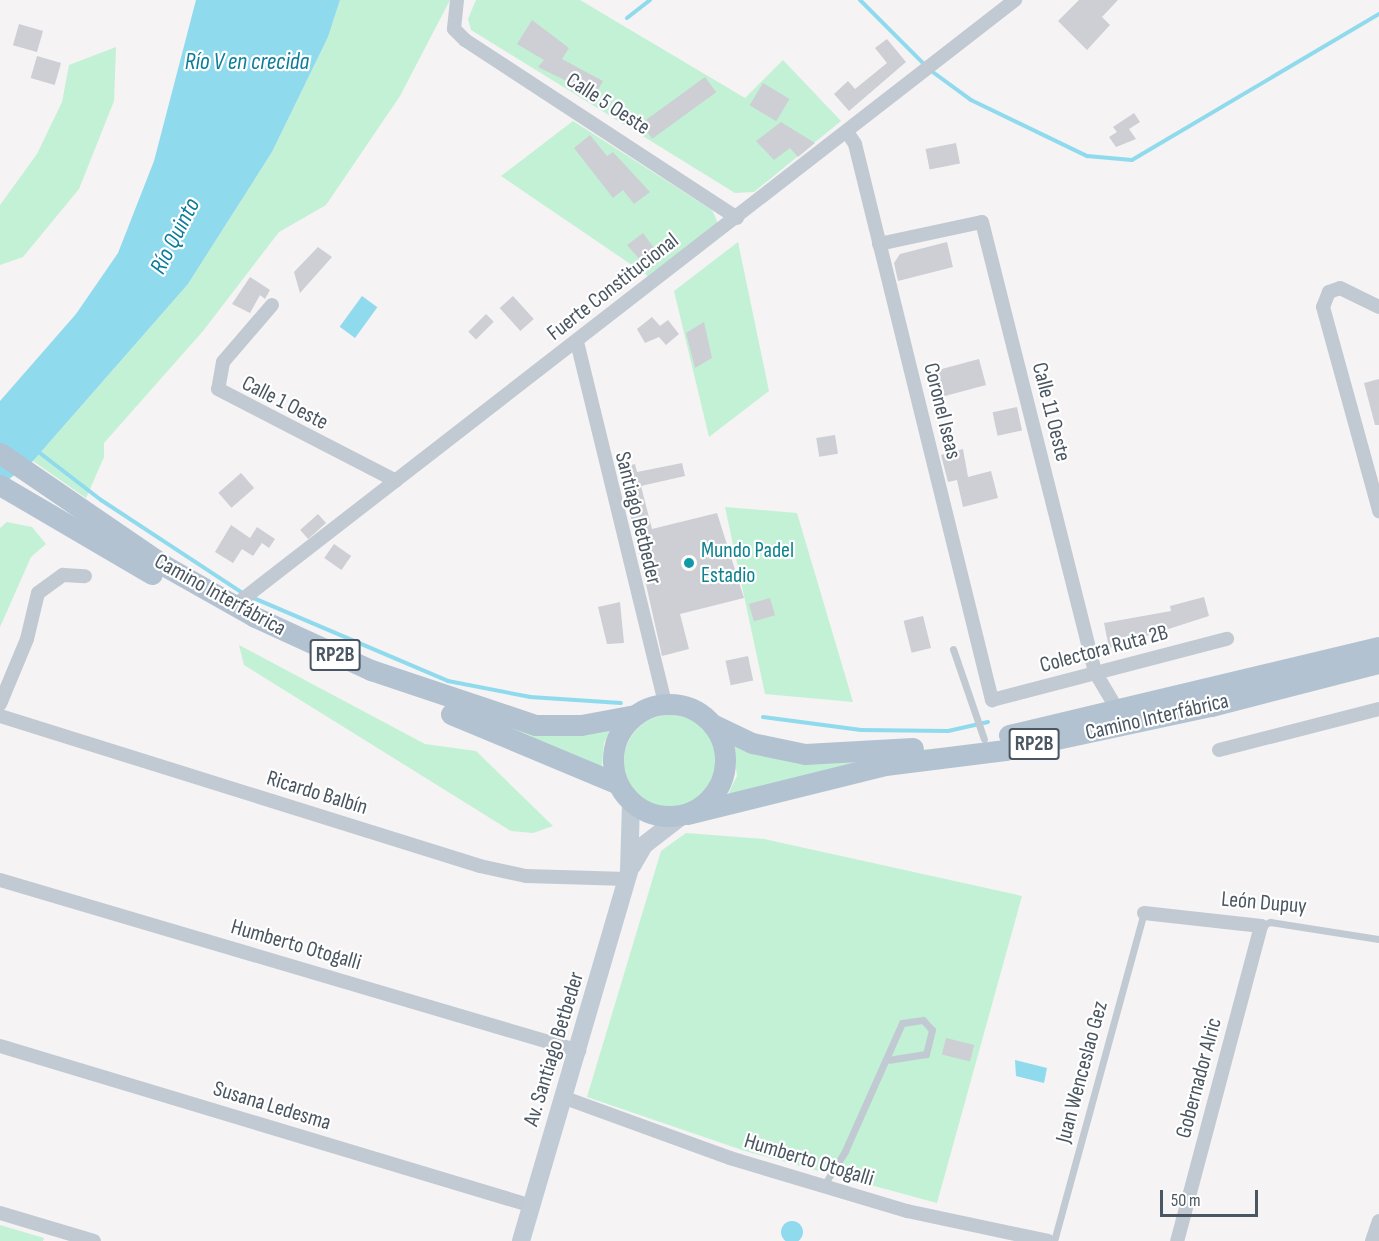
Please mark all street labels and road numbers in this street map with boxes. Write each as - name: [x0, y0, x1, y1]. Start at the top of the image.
- street label: Calle 5 Oeste: [561, 67, 655, 141]
- street label: Fuerte Constitucional: [542, 228, 684, 346]
- street label: Coronel Iseas: [917, 360, 967, 462]
- street label: Calle 11 Oeste: [1026, 360, 1076, 464]
- street label: Calle 1 Oeste: [237, 370, 333, 436]
- street label: Santiago Betbeder: [609, 449, 667, 587]
- street label: Camino Interfábrica: [150, 548, 290, 642]
- street label: Colectora Ruta 2B: [1037, 619, 1171, 679]
- road number: RP2B: [310, 637, 360, 673]
- street label: Camino Interfábrica: [1083, 688, 1231, 746]
- road number: RP2B: [1008, 726, 1060, 762]
- street label: Ricardo Balbín: [263, 765, 371, 821]
- street label: León Dupuy: [1220, 886, 1308, 920]
- street label: Humberto Otogalli: [228, 914, 364, 976]
- street label: Av. Santiago Betbeder: [518, 969, 590, 1129]
- street label: Juan Wenceslao Gez: [1050, 998, 1114, 1146]
- street label: Gobernador Alric: [1170, 1015, 1228, 1141]
- street label: Susana Ledesma: [210, 1076, 334, 1136]
- street label: Humberto Otogalli: [741, 1128, 877, 1192]

